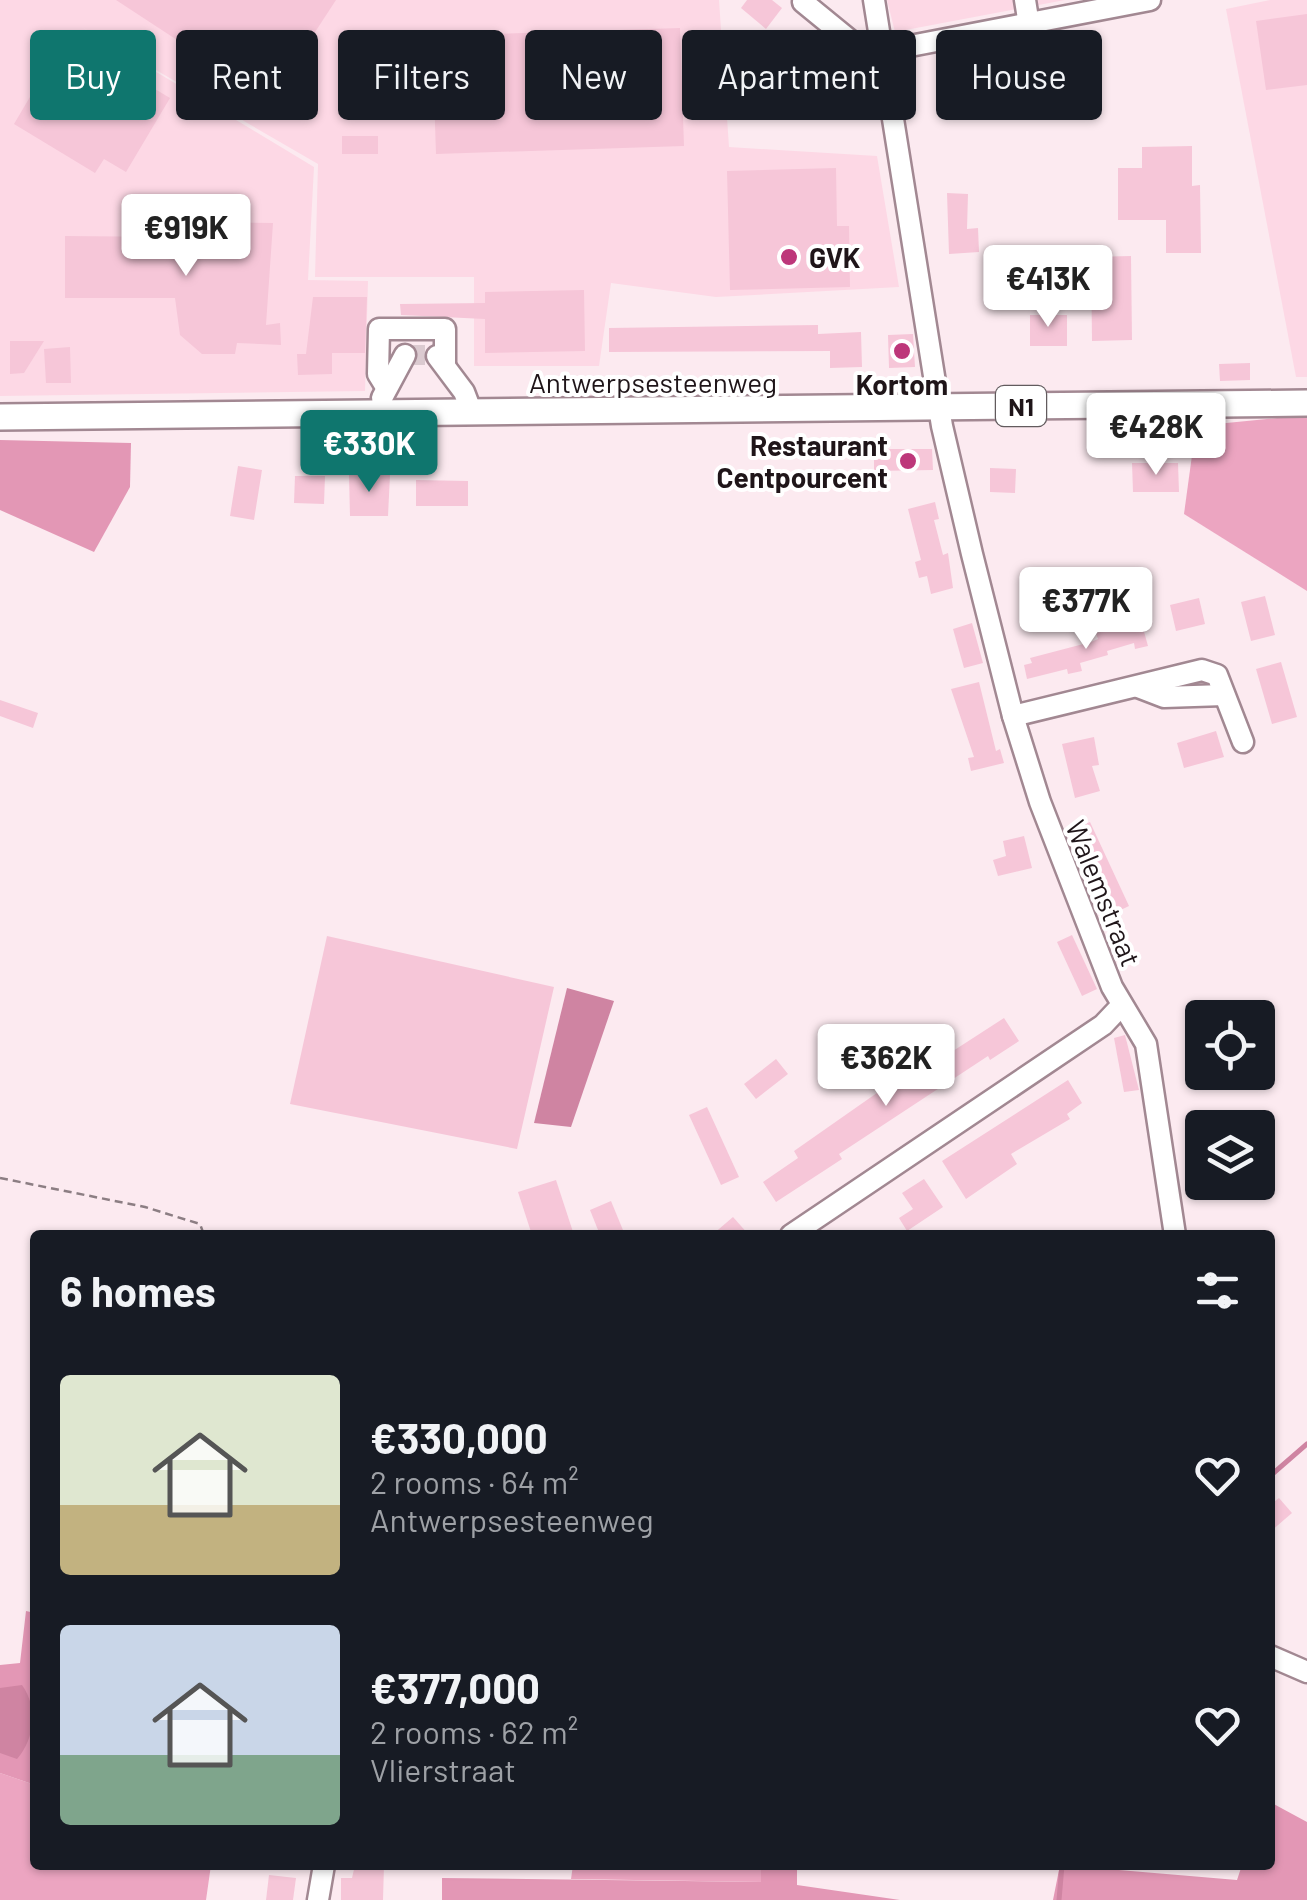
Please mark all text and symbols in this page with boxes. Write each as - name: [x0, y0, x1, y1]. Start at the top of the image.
- chip: Buy: [30, 30, 156, 120]
- chip: Rent: [176, 30, 318, 120]
- chip: Filters: [338, 30, 505, 120]
- chip: New: [525, 30, 662, 120]
- chip: Apartment: [682, 30, 916, 120]
- chip: House: [936, 30, 1102, 120]
- pin: €919K: [116, 194, 256, 279]
- text: €919K: [144, 207, 229, 245]
- place label: GVK: [809, 240, 861, 274]
- pin: €413K: [978, 245, 1118, 330]
- marker: GVK: [778, 246, 800, 268]
- text: €413K: [1005, 258, 1091, 296]
- marker: Kortom: [891, 340, 913, 362]
- street label: Antwerpsesteenweg: [529, 365, 777, 399]
- place label: Kortom: [856, 367, 948, 401]
- road number: N1: [996, 386, 1046, 426]
- pin: €428K: [1086, 393, 1226, 478]
- text: €428K: [1109, 406, 1203, 444]
- pin: €330K: [299, 410, 439, 495]
- text: €330K: [322, 423, 416, 461]
- place label: Restaurant Centpourcent: [717, 428, 888, 494]
- marker: Restaurant Centpourcent: [897, 450, 919, 472]
- pin: €377K: [1016, 567, 1156, 652]
- text: €377K: [1041, 580, 1131, 618]
- street label: Walemstraat: [1059, 815, 1149, 971]
- map controls: [1185, 1000, 1275, 1200]
- button: locate: [1185, 1000, 1275, 1090]
- pin: €362K: [816, 1024, 956, 1109]
- text: €362K: [840, 1037, 932, 1075]
- button: layers: [1185, 1110, 1275, 1200]
- icon: filters: [1190, 1263, 1245, 1318]
- text: 6 homes: [60, 1265, 216, 1315]
- text: €330,000: [370, 1412, 548, 1462]
- icon: home: [140, 1415, 260, 1535]
- icon: heart: [1190, 1448, 1245, 1503]
- text: 2 rooms · 64 m²: [370, 1462, 579, 1500]
- text: Antwerpsesteenweg: [370, 1500, 654, 1538]
- text: €377,000: [370, 1662, 540, 1712]
- icon: home: [140, 1665, 260, 1785]
- icon: heart: [1190, 1698, 1245, 1753]
- text: 2 rooms · 62 m²: [370, 1712, 578, 1750]
- text: Vlierstraat: [370, 1750, 516, 1788]

